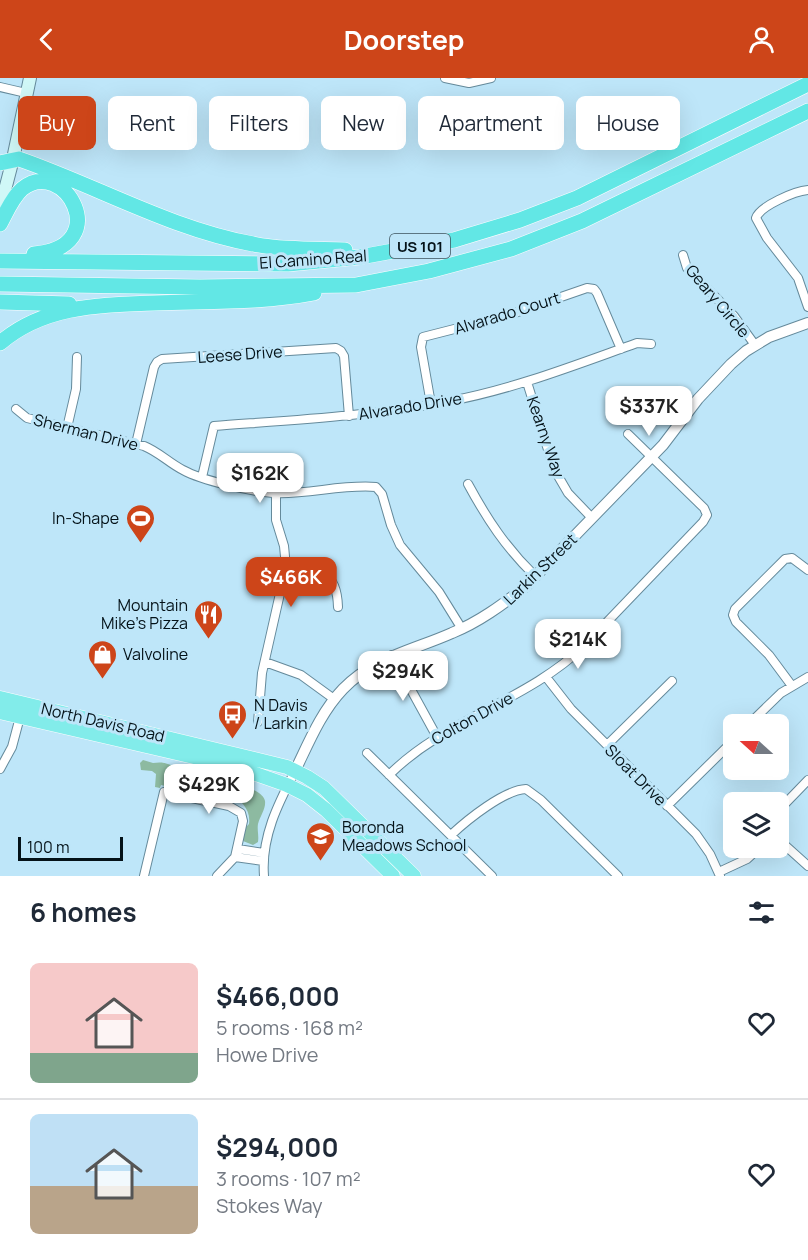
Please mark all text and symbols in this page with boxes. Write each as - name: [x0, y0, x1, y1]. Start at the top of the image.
- text: Doorstep: [344, 21, 464, 58]
- icon: back: [30, 23, 63, 56]
- icon: person: [745, 23, 778, 56]
- chip: Buy: [18, 96, 96, 150]
- chip: Rent: [108, 96, 197, 150]
- chip: Filters: [209, 96, 309, 150]
- chip: New: [321, 96, 406, 150]
- chip: Apartment: [418, 96, 564, 150]
- chip: House: [576, 96, 680, 150]
- road number: US 101: [390, 234, 450, 258]
- street label: El Camino Real: [259, 244, 367, 274]
- street label: Geary Circle: [681, 260, 755, 342]
- street label: Alvarado Court: [451, 286, 563, 340]
- street label: Leese Drive: [197, 340, 283, 368]
- pin: $337K: [607, 386, 691, 437]
- street label: Alvarado Drive: [357, 387, 463, 425]
- text: $337K: [619, 392, 679, 419]
- street label: Kearny Way: [522, 393, 570, 481]
- street label: Sherman Drive: [31, 408, 141, 456]
- pin: $162K: [218, 453, 302, 504]
- text: $162K: [231, 459, 289, 486]
- sports icon: In-Shape: [124, 502, 156, 544]
- place label: In-Shape: [52, 507, 119, 529]
- street label: Larkin Street: [498, 528, 582, 610]
- pin: $466K: [249, 557, 333, 608]
- text: $466K: [260, 563, 322, 590]
- place label: Mountain Mike's Pizza: [101, 594, 188, 634]
- restaurant icon: Mountain Mike's Pizza: [193, 598, 225, 640]
- pin: $214K: [536, 619, 620, 670]
- text: $214K: [549, 625, 607, 652]
- shop icon: Valvoline: [86, 638, 118, 680]
- place label: Valvoline: [123, 643, 188, 665]
- pin: $294K: [361, 651, 445, 702]
- text: $294K: [372, 657, 434, 684]
- street label: Colton Drive: [427, 686, 517, 750]
- place label: N Davis / Larkin: [254, 694, 308, 734]
- street label: North Davis Road: [39, 697, 167, 747]
- bus stop icon: N Davis / Larkin: [217, 698, 249, 740]
- north arrow: [723, 714, 789, 780]
- map controls: [723, 714, 789, 858]
- street label: Sloat Drive: [600, 739, 672, 811]
- pin: $429K: [167, 764, 251, 815]
- text: $429K: [178, 770, 240, 797]
- button: layers: [723, 792, 789, 858]
- place label: Boronda Meadows School: [342, 816, 467, 856]
- school or university icon: Boronda Meadows School: [305, 820, 337, 862]
- scale bar: [18, 834, 123, 862]
- text: 100 m: [27, 836, 70, 858]
- text: 6 homes: [30, 894, 137, 930]
- icon: filters: [745, 896, 778, 929]
- text: $466,000: [216, 978, 340, 1014]
- icon: home: [78, 987, 150, 1059]
- icon: heart: [745, 1007, 778, 1040]
- text: 5 rooms · 168 m²: [216, 1014, 363, 1041]
- text: Howe Drive: [216, 1041, 319, 1068]
- text: $294,000: [216, 1129, 339, 1165]
- icon: home: [78, 1138, 150, 1210]
- icon: heart: [745, 1158, 778, 1191]
- text: 3 rooms · 107 m²: [216, 1165, 361, 1192]
- text: Stokes Way: [216, 1192, 323, 1219]

